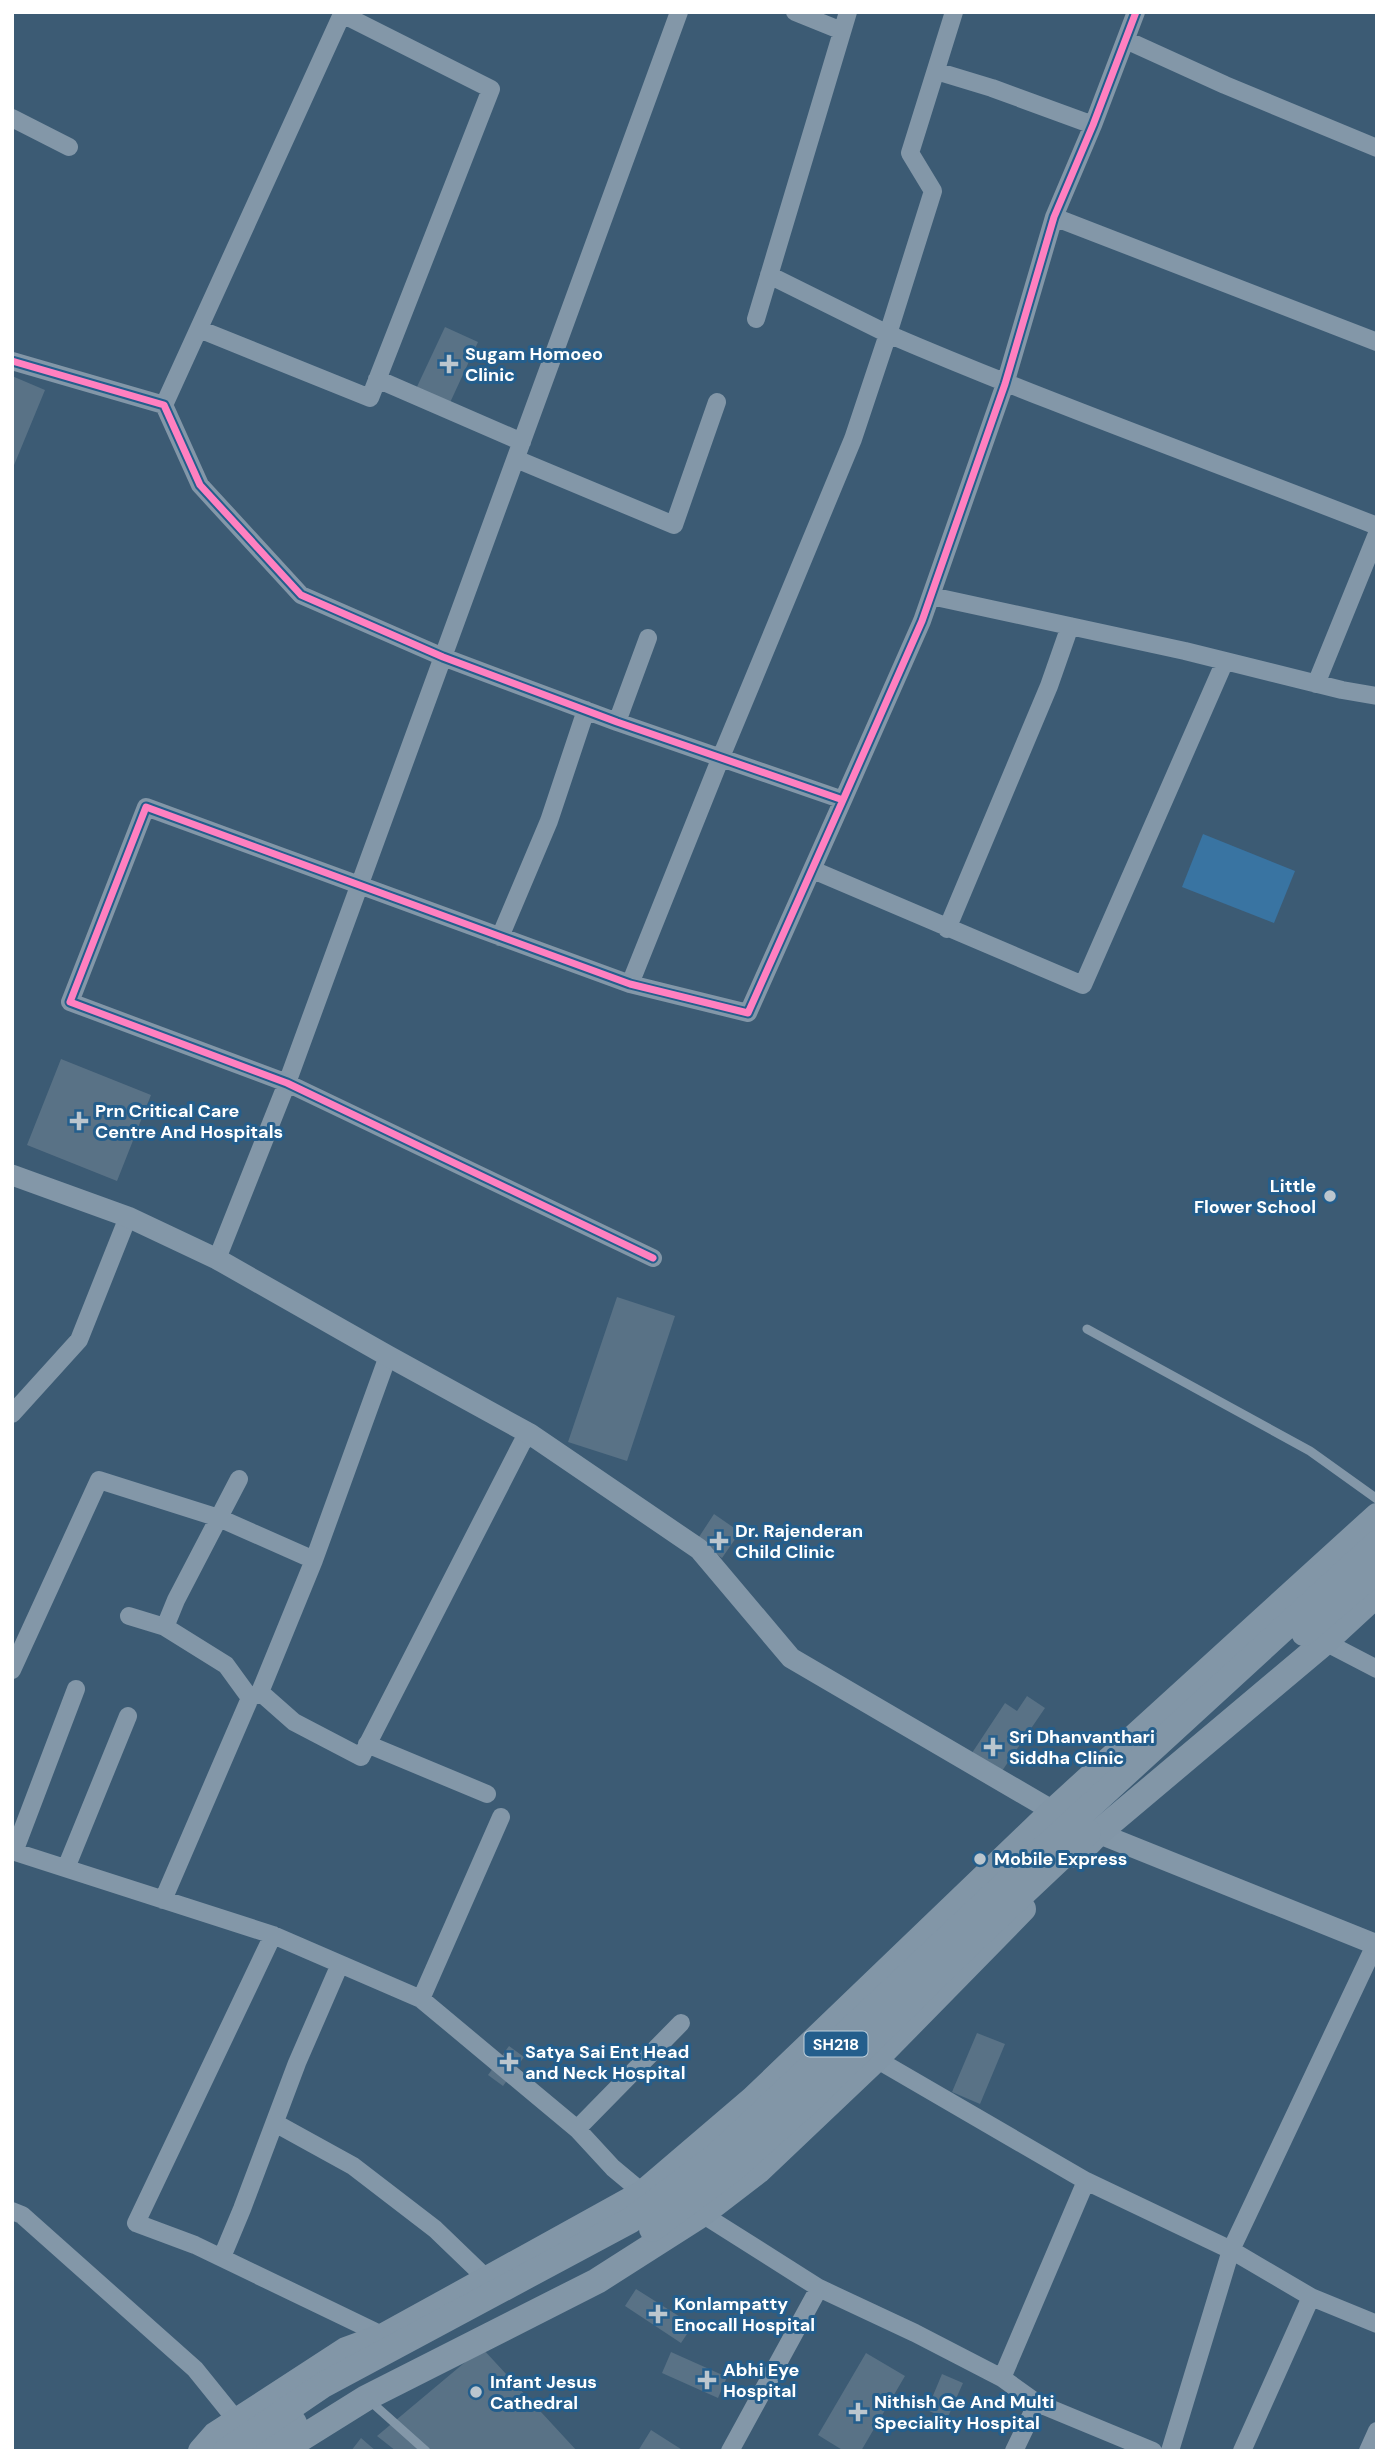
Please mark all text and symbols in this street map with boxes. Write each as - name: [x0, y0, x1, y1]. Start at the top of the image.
- place label: Sugam Homoeo Clinic: [465, 342, 603, 387]
- marker: Sugam Homoeo Clinic: [439, 354, 459, 374]
- place label: Prn Critical Care Centre And Hospitals: [95, 1099, 283, 1144]
- marker: Prn Critical Care Centre And Hospitals: [69, 1111, 89, 1131]
- place label: Little Flower School: [1194, 1174, 1316, 1219]
- marker: Little Flower School: [1322, 1188, 1338, 1204]
- place label: Dr. Rajenderan Child Clinic: [735, 1519, 863, 1564]
- marker: Dr. Rajenderan Child Clinic: [709, 1531, 729, 1551]
- place label: Sri Dhanvanthari Siddha Clinic: [1009, 1725, 1155, 1770]
- marker: Sri Dhanvanthari Siddha Clinic: [983, 1737, 1003, 1757]
- place label: Mobile Express: [994, 1847, 1127, 1871]
- marker: Mobile Express: [972, 1851, 988, 1867]
- road number: SH218: [804, 2032, 868, 2056]
- place label: Satya Sai Ent Head and Neck Hospital: [525, 2040, 689, 2085]
- marker: Satya Sai Ent Head and Neck Hospital: [499, 2052, 519, 2072]
- place label: Konlampatty Enocall Hospital: [674, 2292, 815, 2337]
- marker: Konlampatty Enocall Hospital: [648, 2304, 668, 2324]
- place label: Abhi Eye Hospital: [723, 2358, 799, 2403]
- place label: Infant Jesus Cathedral: [490, 2370, 597, 2415]
- marker: Abhi Eye Hospital: [697, 2370, 717, 2390]
- marker: Infant Jesus Cathedral: [468, 2384, 484, 2400]
- place label: Nithish Ge And Multi Speciality Hospital: [874, 2390, 1054, 2435]
- marker: Nithish Ge And Multi Speciality Hospital: [848, 2402, 868, 2422]

